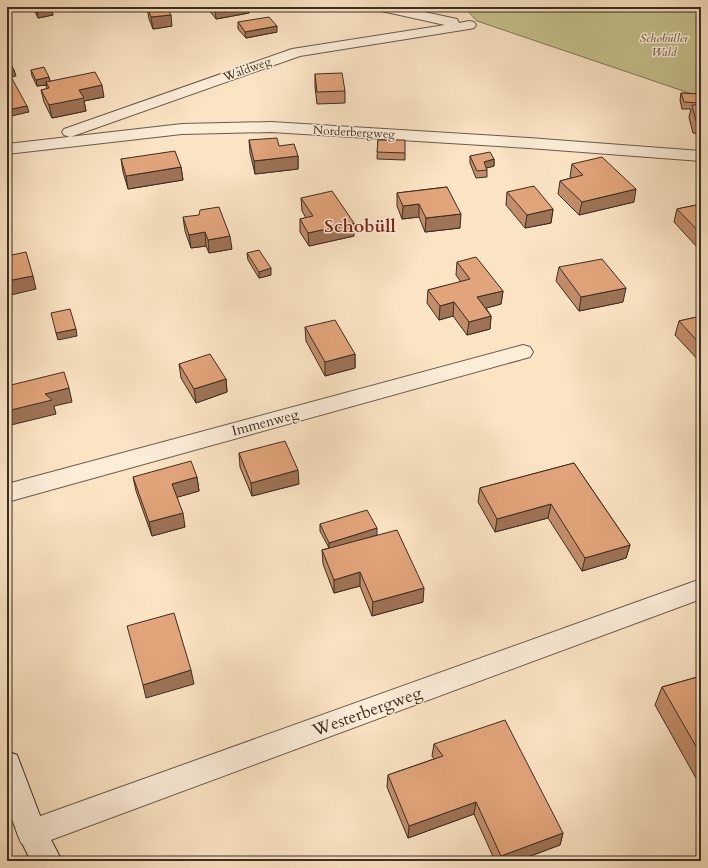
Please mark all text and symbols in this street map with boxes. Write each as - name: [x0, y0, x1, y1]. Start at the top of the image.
- park label: Schobüller Wald: [640, 30, 689, 60]
- street label: Waldweg: [220, 53, 273, 85]
- street label: Norderbergweg: [313, 122, 396, 142]
- district label: Schobüll: [324, 214, 396, 239]
- street label: Immenweg: [230, 404, 301, 440]
- street label: Westerbergweg: [308, 681, 426, 742]

